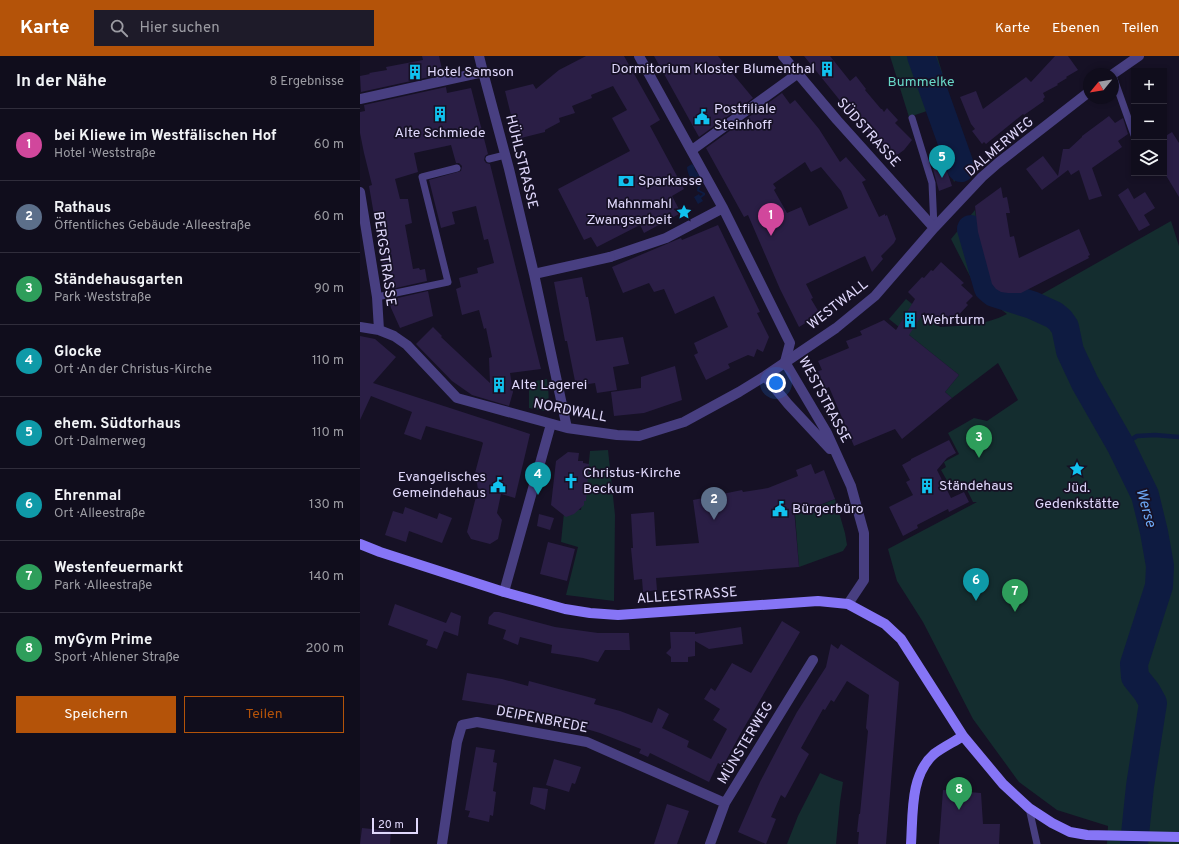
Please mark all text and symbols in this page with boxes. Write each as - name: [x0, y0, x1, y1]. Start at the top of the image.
- search box: [94, 10, 374, 46]
- text: Karte: [20, 16, 70, 40]
- icon: search: [108, 17, 130, 39]
- text: Hier suchen: [140, 19, 220, 38]
- text: Karte: [995, 20, 1030, 37]
- text: Ebenen: [1052, 20, 1100, 37]
- text: Teilen: [1122, 20, 1159, 37]
- building icon: Dormitorium Kloster Blumenthal: [818, 60, 836, 78]
- place label: Dormitorium Kloster Blumenthal: [611, 61, 815, 78]
- building icon: Hotel Samson: [406, 63, 424, 81]
- place label: Hotel Samson: [427, 64, 514, 81]
- north arrow: [1083, 68, 1119, 104]
- map controls: [1131, 68, 1167, 176]
- button: +: [1131, 68, 1167, 104]
- text: In der Nähe: [16, 71, 107, 93]
- text: 8 Ergebnisse: [269, 74, 344, 90]
- park label: Bummelke: [887, 74, 955, 91]
- street label: SÜDSTRASSE: [833, 94, 904, 171]
- place label: Postfiliale Steinhoff: [714, 101, 776, 134]
- button: −: [1131, 104, 1167, 140]
- building icon: Alte Schmiede: [431, 105, 449, 123]
- public building icon: Postfiliale Steinhoff: [693, 108, 711, 126]
- street label: HÜHLSTRASSE: [501, 113, 542, 211]
- street label: DALMERWEG: [962, 114, 1038, 180]
- place label: Alte Schmiede: [395, 125, 485, 142]
- text: bei Kliewe im Westfälischen Hof: [54, 127, 277, 146]
- text: 1: [26, 137, 32, 153]
- text: 60 m: [314, 137, 344, 153]
- button: layers: [1131, 140, 1167, 176]
- pin: 5: [929, 145, 955, 178]
- text: Hotel · Weststraße: [54, 146, 156, 162]
- bank icon: Sparkasse: [617, 172, 635, 190]
- place label: Sparkasse: [638, 173, 702, 190]
- place label: Mahnmahl Zwangsarbeit: [586, 196, 672, 229]
- text: Rathaus: [54, 199, 111, 218]
- place icon: Mahnmahl Zwangsarbeit: [675, 203, 693, 221]
- pin: 1: [758, 203, 784, 236]
- text: 2: [25, 209, 33, 225]
- text: 60 m: [314, 209, 344, 225]
- street label: BERGSTRASSE: [369, 210, 399, 308]
- text: Öffentliches Gebäude · Alleestraße: [54, 218, 251, 234]
- text: Ständehausgarten: [54, 271, 183, 290]
- street label: WESTWALL: [804, 276, 872, 334]
- text: 3: [25, 281, 33, 297]
- text: 90 m: [314, 281, 344, 297]
- text: Park · Weststraße: [54, 290, 151, 306]
- building icon: Wehrturm: [901, 311, 919, 329]
- place label: Wehrturm: [922, 312, 985, 329]
- text: Glocke: [54, 343, 102, 362]
- text: 4: [25, 353, 33, 369]
- text: 110 m: [312, 353, 344, 369]
- street label: WESTSTRASSE: [794, 354, 854, 446]
- text: Ort · An der Christus-Kirche: [54, 362, 212, 378]
- your location: [766, 373, 786, 393]
- building icon: Alte Lagerei: [490, 376, 508, 394]
- place label: Alte Lagerei: [511, 377, 587, 394]
- street label: NORDWALL: [532, 396, 608, 426]
- text: ehem. Südtorhaus: [54, 415, 181, 434]
- text: 5: [25, 425, 33, 441]
- text: 110 m: [312, 425, 344, 441]
- pin: 3: [966, 425, 992, 458]
- text: Ort · Dalmerweg: [54, 434, 146, 450]
- place icon: Jüd. Gedenkstätte: [1068, 460, 1086, 478]
- pin: 4: [525, 462, 551, 495]
- place label: Christus-Kirche Beckum: [583, 465, 681, 498]
- place label: Evangelisches Gemeindehaus: [392, 469, 486, 502]
- church icon: Christus-Kirche Beckum: [562, 472, 580, 490]
- public building icon: Evangelisches Gemeindehaus: [489, 476, 507, 494]
- building icon: Ständehaus: [918, 477, 936, 495]
- place label: Ständehaus: [939, 478, 1013, 495]
- place label: Jüd. Gedenkstätte: [1035, 480, 1119, 513]
- water label: Werse: [1130, 486, 1160, 530]
- text: Ehrenmal: [54, 487, 121, 506]
- pin: 2: [701, 487, 727, 520]
- text: 6: [25, 497, 33, 513]
- text: 130 m: [309, 497, 344, 513]
- public building icon: Bürgerbüro: [771, 500, 789, 518]
- place label: Bürgerbüro: [792, 501, 864, 518]
- text: Ort · Alleestraße: [54, 506, 145, 522]
- text: Westenfeuermarkt: [54, 559, 183, 578]
- pin: 6: [963, 568, 989, 601]
- text: 7: [26, 569, 32, 585]
- text: 140 m: [309, 569, 344, 585]
- text: Park · Alleestraße: [54, 578, 152, 594]
- pin: 7: [1002, 579, 1028, 612]
- street label: ALLEESTRASSE: [636, 584, 738, 608]
- text: myGym Prime: [54, 631, 152, 650]
- text: 8: [25, 641, 33, 657]
- text: 200 m: [305, 641, 344, 657]
- text: Sport · Ahlener Straße: [54, 650, 180, 666]
- button: Speichern: [16, 696, 176, 733]
- button: Teilen: [184, 696, 344, 733]
- street label: MÜNSTERWEG: [714, 698, 777, 788]
- street label: DEIPENBREDE: [495, 703, 589, 737]
- pin: 8: [946, 777, 972, 810]
- scale bar: [372, 816, 418, 835]
- text: 20 m: [378, 818, 404, 832]

